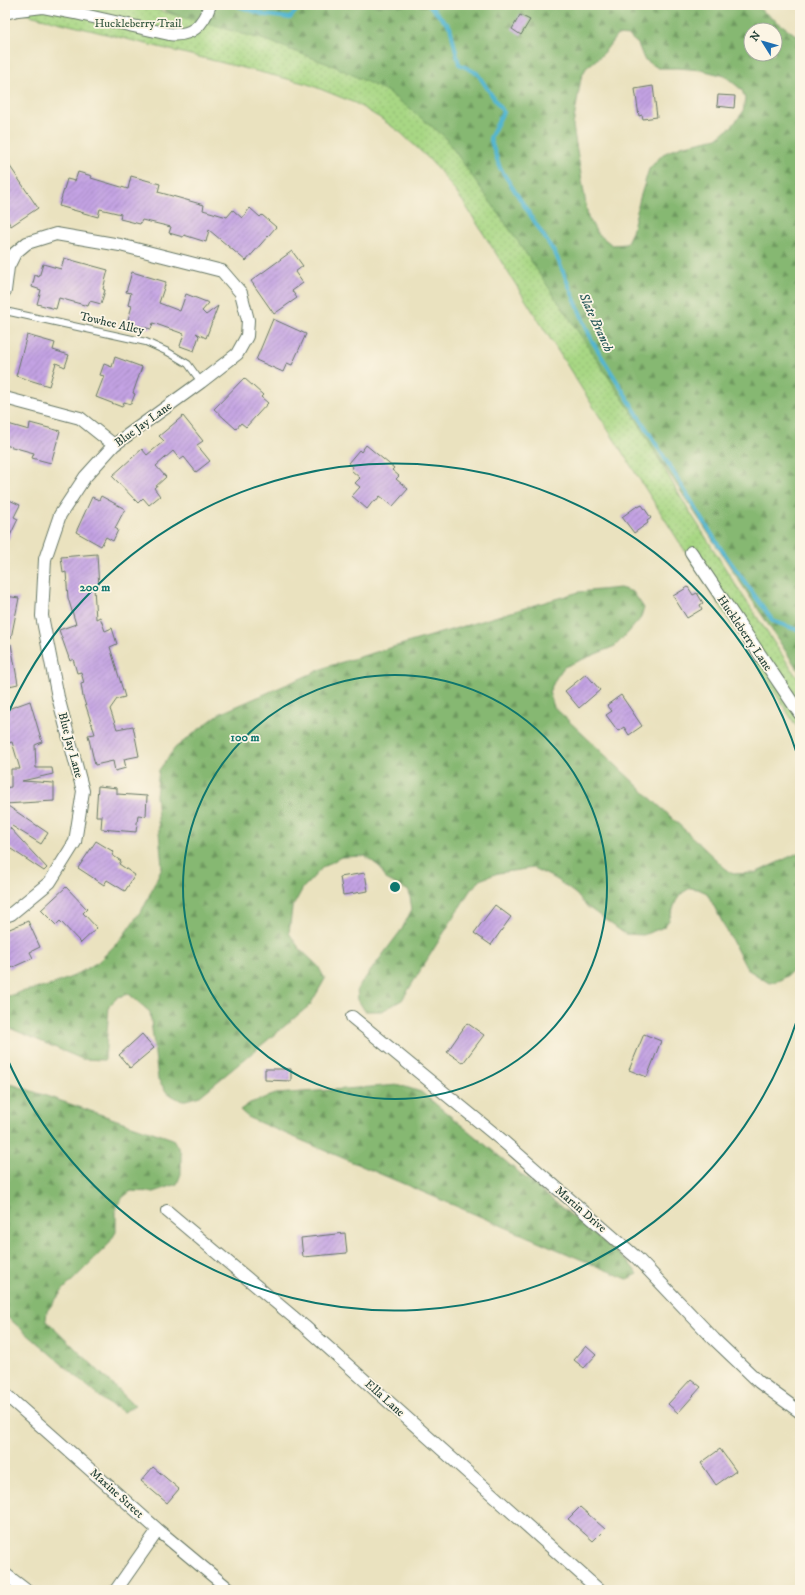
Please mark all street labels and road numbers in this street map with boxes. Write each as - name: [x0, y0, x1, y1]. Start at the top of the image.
- street label: Towhee Alley: [78, 309, 146, 338]
- street label: Blue Jay Lane: [112, 399, 175, 450]
- street label: Huckleberry Lane: [714, 593, 775, 674]
- street label: Blue Jay Lane: [55, 711, 86, 780]
- street label: Martin Drive: [552, 1183, 609, 1236]
- street label: Ella Lane: [362, 1377, 408, 1420]
- street label: Maxine Street: [87, 1465, 147, 1522]

